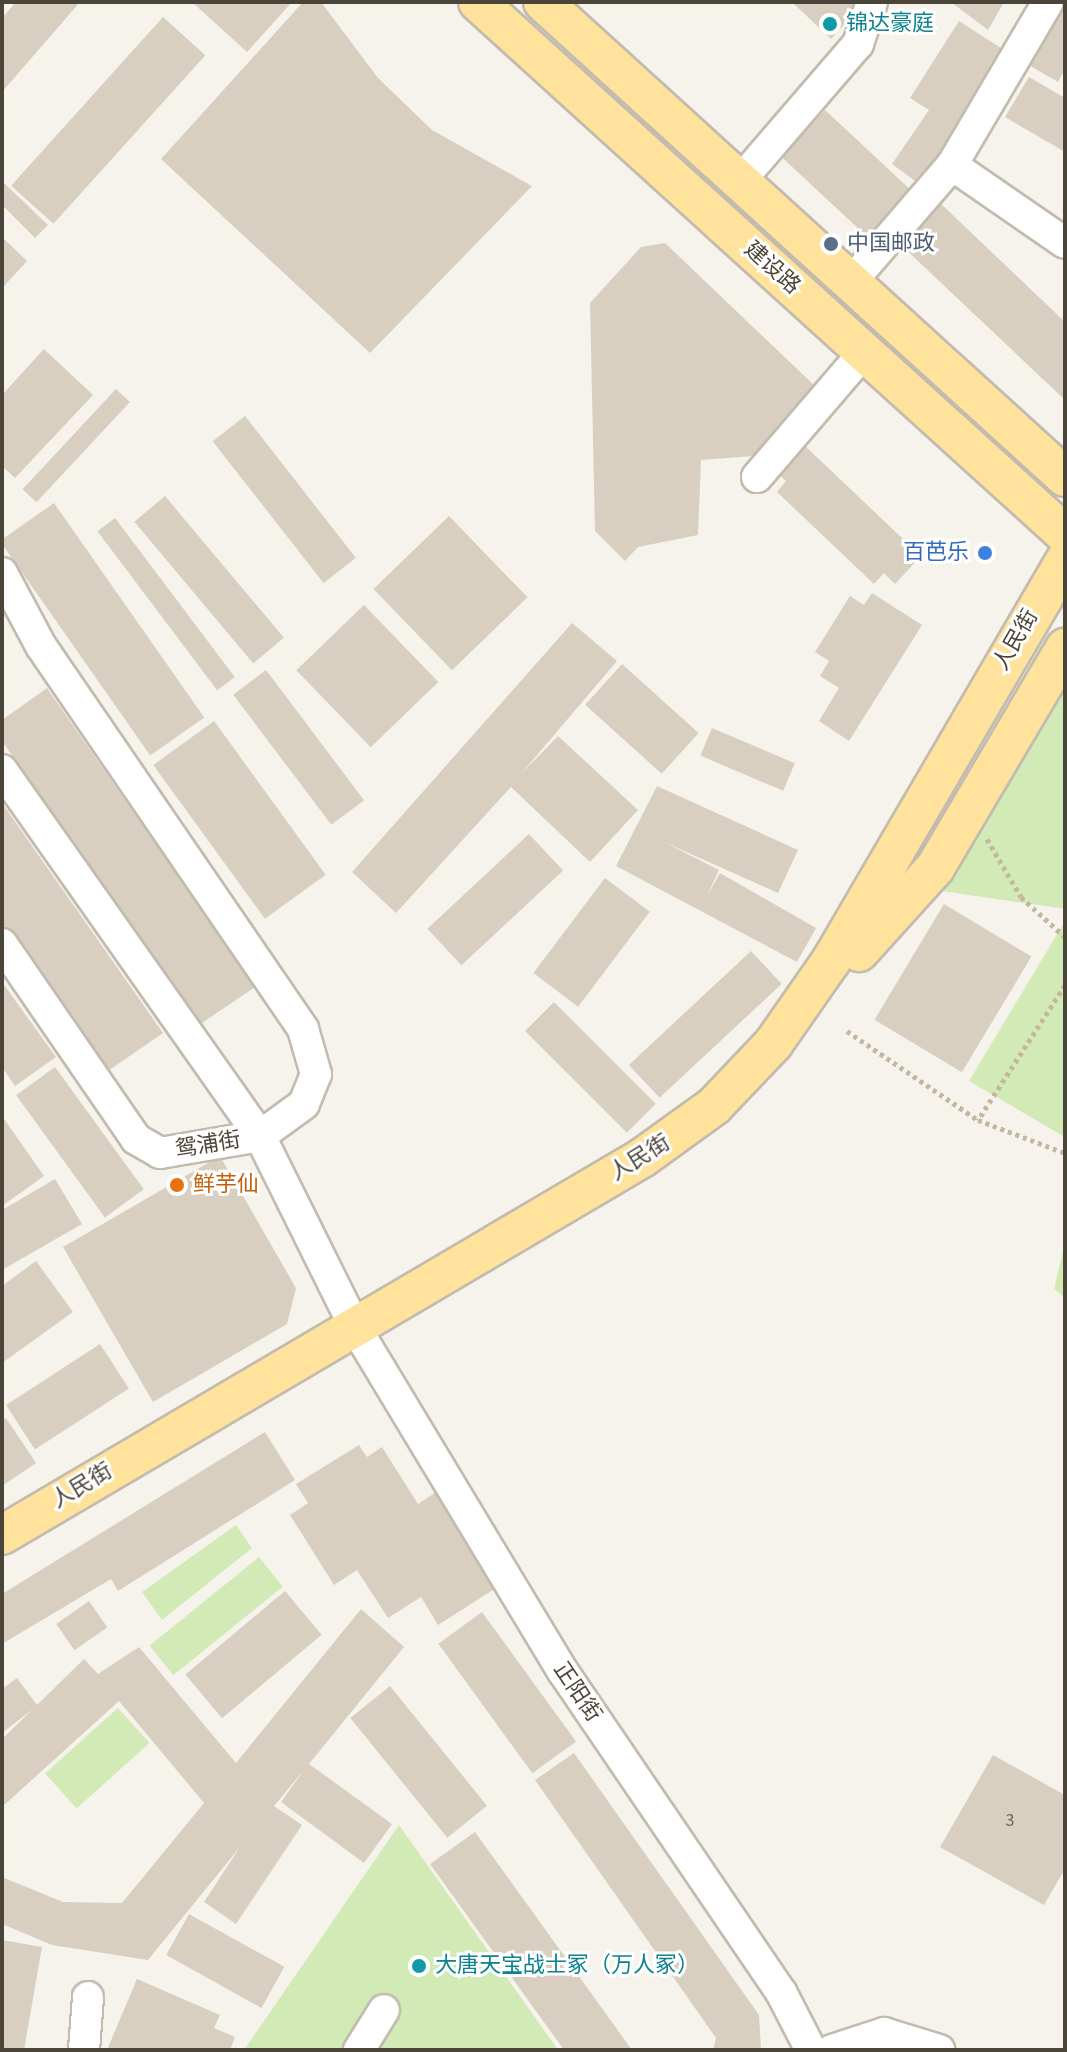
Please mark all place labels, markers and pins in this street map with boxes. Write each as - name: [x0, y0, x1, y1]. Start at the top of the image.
- place label: 锦达豪庭: [846, 11, 934, 37]
- marker: 锦达豪庭: [821, 15, 839, 33]
- place label: 中国邮政: [847, 231, 935, 257]
- marker: 中国邮政: [822, 235, 840, 253]
- place label: 百芭乐: [903, 540, 969, 566]
- marker: 百芭乐: [976, 544, 994, 562]
- place label: 鲜芋仙: [193, 1172, 259, 1198]
- marker: 鲜芋仙: [168, 1176, 186, 1194]
- place label: 大唐天宝战士冢（万人冢）: [435, 1953, 699, 1979]
- marker: 大唐天宝战士冢（万人冢）: [410, 1957, 428, 1975]

